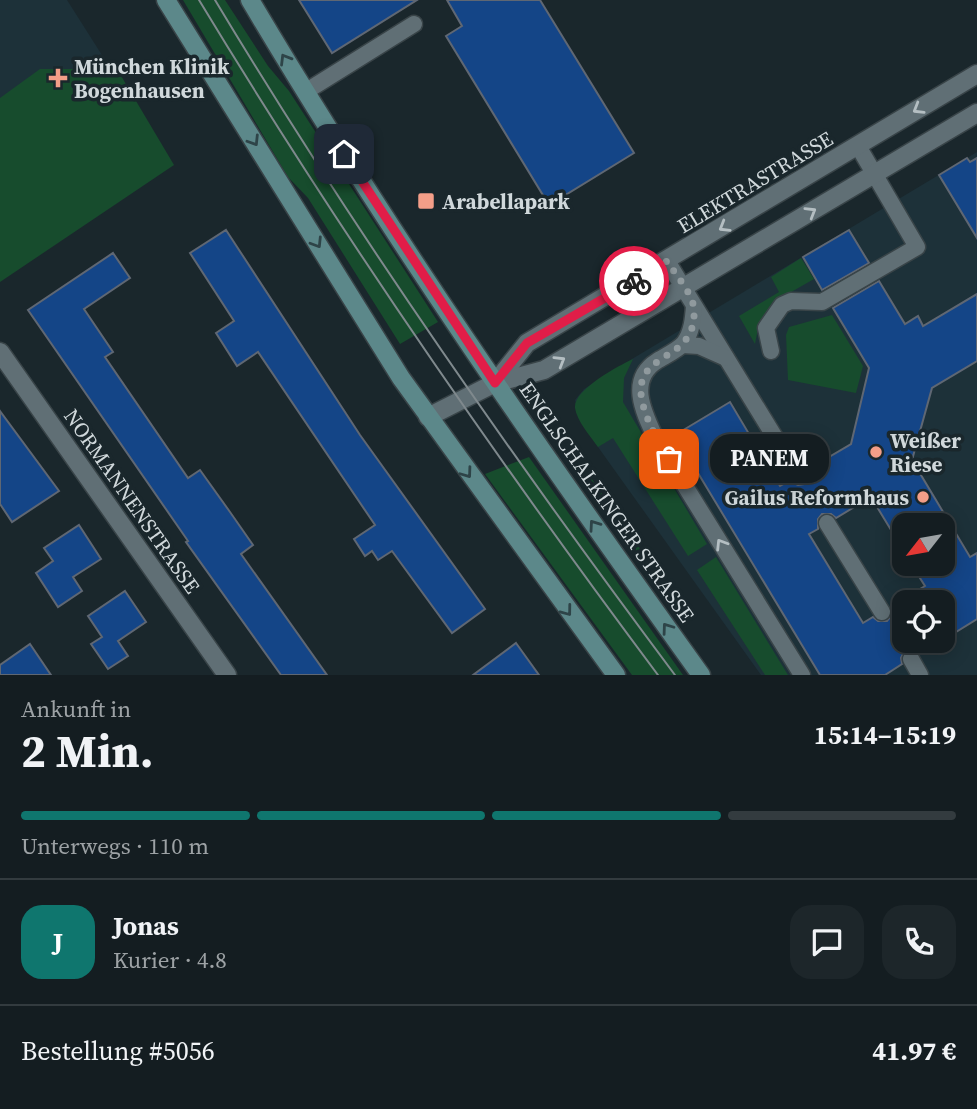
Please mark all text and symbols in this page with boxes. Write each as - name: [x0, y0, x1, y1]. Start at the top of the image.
- place label: München Klinik Bogenhausen: [74, 52, 230, 105]
- one-way arrow: [280, 53, 293, 66]
- marker: München Klinik Bogenhausen: [48, 68, 68, 88]
- one-way arrow: [913, 101, 926, 114]
- pin: [314, 124, 374, 184]
- street label: ELEKTRASTRASSE: [672, 124, 838, 240]
- one-way arrow: [246, 133, 259, 146]
- icon: home: [325, 135, 363, 173]
- place label: Arabellapark: [442, 187, 570, 216]
- marker: Arabellapark: [416, 191, 436, 211]
- one-way arrow: [803, 207, 816, 220]
- one-way arrow: [718, 219, 731, 232]
- one-way arrow: [309, 236, 322, 249]
- courier: [599, 246, 669, 316]
- icon: bike: [615, 262, 653, 300]
- one-way arrow: [552, 356, 565, 369]
- street label: ENGLSCHALKINGER STRASSE: [513, 376, 701, 628]
- street label: NORMANNENSTRASSE: [57, 403, 207, 599]
- place label: Weißer Riese: [890, 426, 961, 479]
- pin: [639, 429, 699, 489]
- callout: PANEM: [711, 434, 830, 484]
- icon: bag: [650, 440, 688, 478]
- text: PANEM: [730, 442, 809, 474]
- marker: Weißer Riese: [868, 444, 884, 460]
- one-way arrow: [459, 465, 471, 478]
- place label: Gailus Reformhaus: [725, 483, 909, 512]
- marker: Gailus Reformhaus: [915, 489, 931, 505]
- north arrow: [892, 513, 956, 576]
- map controls: [892, 513, 955, 653]
- one-way arrow: [590, 520, 603, 533]
- one-way arrow: [716, 538, 729, 551]
- button: locate: [892, 590, 955, 653]
- one-way arrow: [559, 603, 572, 616]
- one-way arrow: [663, 623, 675, 636]
- text: Ankunft in: [21, 693, 131, 725]
- text: 15:14–15:19: [814, 717, 956, 753]
- text: 2 Min.: [21, 719, 154, 782]
- text: Unterwegs · 110 m: [21, 830, 209, 862]
- button: chat: [790, 905, 864, 979]
- button: phone: [882, 905, 956, 979]
- text: Jonas: [113, 908, 179, 944]
- text: J: [53, 924, 63, 960]
- text: Kurier · 4.8: [113, 944, 227, 976]
- text: Bestellung #5056: [21, 1033, 215, 1069]
- text: 41.97 €: [872, 1033, 956, 1069]

